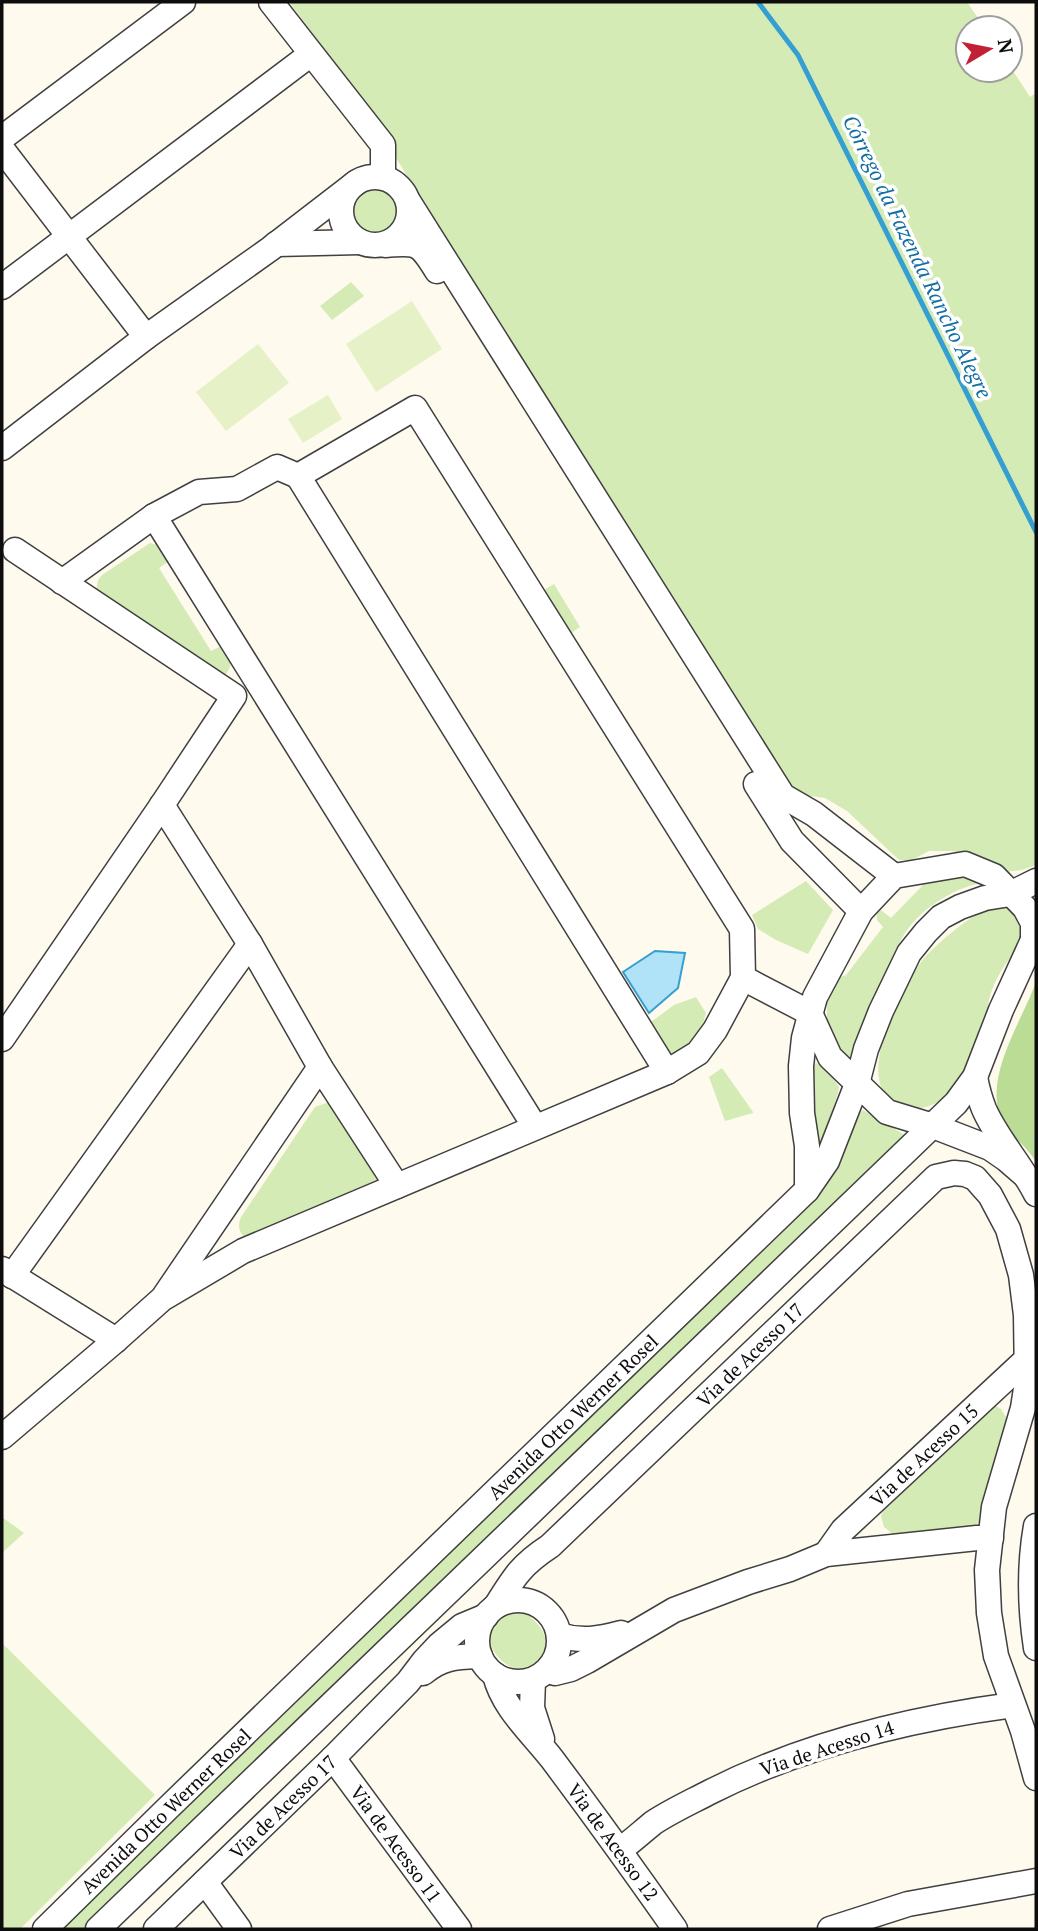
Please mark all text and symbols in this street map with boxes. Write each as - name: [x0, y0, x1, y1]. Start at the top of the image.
- north arrow: [954, 14, 1024, 84]
- text: N: [993, 37, 1020, 56]
- water label: Córrego da Fazenda Rancho Alegre: [837, 110, 999, 403]
- street label: Via de Acesso 17: [691, 1297, 809, 1412]
- street label: Avenida Otto Werner Rosel: [482, 1329, 663, 1505]
- street label: Via de Acesso 15: [864, 1398, 983, 1511]
- street label: Via de Acesso 14: [757, 1714, 898, 1781]
- street label: Avenida Otto Werner Rosel: [75, 1723, 256, 1899]
- street label: Via de Acesso 17: [224, 1749, 342, 1864]
- street label: Via de Acesso 12: [562, 1778, 665, 1905]
- street label: Via de Acesso 11: [345, 1780, 448, 1907]

